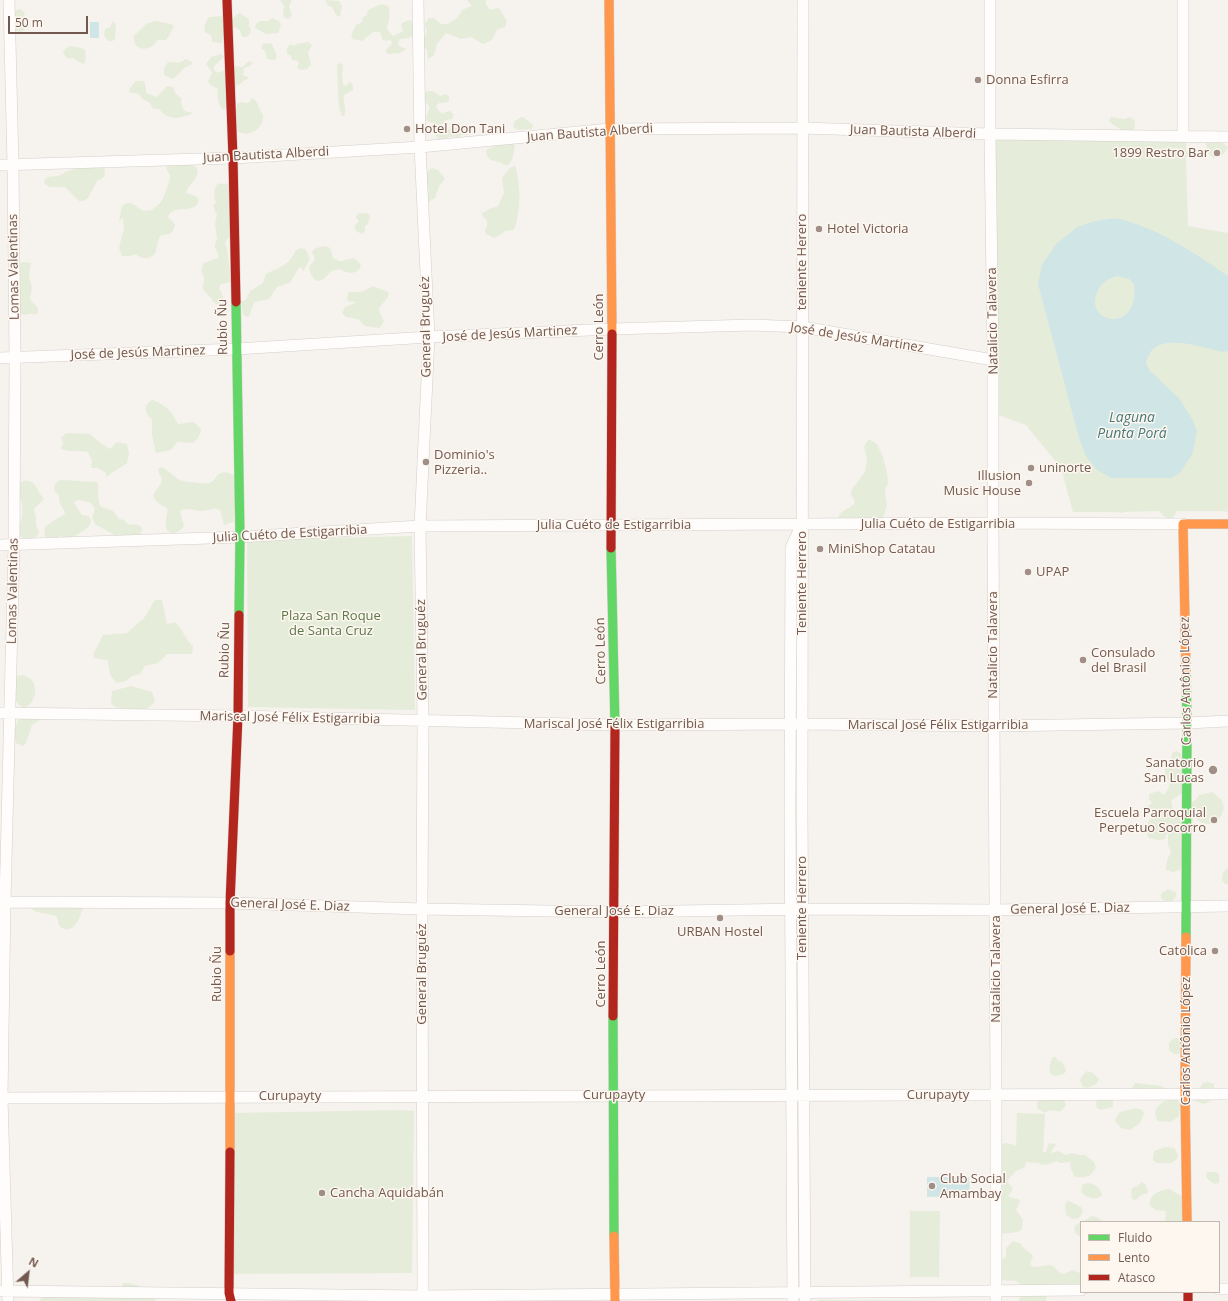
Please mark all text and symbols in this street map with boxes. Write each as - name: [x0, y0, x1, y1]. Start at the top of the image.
- scale bar: [10, 8, 90, 34]
- text: 50 m: [15, 14, 43, 31]
- place label: Donna Esfirra: [986, 72, 1069, 88]
- marker: Donna Esfirra: [973, 75, 983, 85]
- place label: Hotel Don Tani: [415, 121, 505, 137]
- street label: Juan Bautista Alberdi: [526, 121, 654, 145]
- street label: Juan Bautista Alberdi: [850, 122, 976, 142]
- marker: Hotel Don Tani: [402, 124, 412, 134]
- street label: Juan Bautista Alberdi: [203, 144, 329, 166]
- place label: 1899 Restro Bar: [1112, 145, 1209, 161]
- marker: 1899 Restro Bar: [1212, 148, 1222, 158]
- street label: Lomas Valentinas: [5, 214, 23, 320]
- street label: teniente Herero: [794, 214, 810, 310]
- place label: Hotel Victoria: [827, 221, 909, 237]
- marker: Hotel Victoria: [814, 224, 824, 234]
- street label: Natalicio Talavera: [984, 267, 1002, 375]
- street label: General Bruguéz: [417, 276, 435, 378]
- street label: Cerro León: [591, 293, 607, 361]
- street label: Rubio Ñu: [215, 299, 231, 355]
- street label: José de Jesús Martinez: [789, 320, 925, 356]
- street label: José de Jesús Martinez: [442, 323, 578, 345]
- street label: José de Jesús Martinez: [70, 343, 206, 363]
- water label: Laguna Punta Porá: [1097, 410, 1167, 442]
- place label: Dominio's Pizzeria..: [434, 447, 495, 478]
- marker: Dominio's Pizzeria..: [421, 457, 431, 467]
- place label: uninorte: [1039, 460, 1091, 476]
- marker: uninorte: [1026, 463, 1036, 473]
- place label: Illusion Music House: [943, 468, 1021, 499]
- marker: Illusion Music House: [1024, 478, 1034, 488]
- street label: Julia Cuéto de Estigarribia: [861, 516, 1015, 532]
- street label: Julia Cuéto de Estigarribia: [537, 517, 691, 533]
- street label: Julia Cuéto de Estigarribia: [212, 522, 368, 546]
- street label: Teniente Herrero: [794, 531, 810, 635]
- street label: Lomas Valentinas: [4, 538, 22, 644]
- place label: MiniShop Catatau: [828, 541, 936, 557]
- marker: MiniShop Catatau: [815, 544, 825, 554]
- place label: UPAP: [1036, 564, 1069, 580]
- marker: UPAP: [1023, 567, 1033, 577]
- street label: Natalicio Talavera: [985, 591, 1001, 699]
- street label: General Bruguéz: [413, 599, 431, 701]
- park label: Plaza San Roque de Santa Cruz: [281, 608, 381, 639]
- street label: Cerro León: [593, 617, 609, 685]
- street label: Carlos Antônio López: [1177, 617, 1195, 745]
- street label: Rubio Ñu: [217, 622, 233, 678]
- place label: Consulado del Brasil: [1091, 645, 1155, 676]
- marker: Consulado del Brasil: [1078, 655, 1088, 665]
- street label: Mariscal José Félix Estigarribia: [200, 709, 380, 727]
- street label: Mariscal José Félix Estigarribia: [524, 716, 704, 732]
- street label: Mariscal José Félix Estigarribia: [848, 717, 1028, 733]
- place label: Sanatorio San Lucas: [1144, 755, 1204, 786]
- marker: Sanatorio San Lucas: [1207, 764, 1219, 776]
- place label: Escuela Parroquial Perpetuo Socorro: [1094, 805, 1206, 836]
- marker: Escuela Parroquial Perpetuo Socorro: [1209, 815, 1219, 825]
- street label: Teniente Herrero: [794, 856, 810, 960]
- street label: General José E. Diaz: [230, 895, 350, 915]
- street label: General José E. Diaz: [1010, 900, 1130, 918]
- street label: General José E. Diaz: [554, 903, 674, 919]
- marker: URBAN Hostel: [715, 913, 725, 923]
- street label: Natalicio Talavera: [988, 915, 1004, 1023]
- street label: General Bruguéz: [414, 923, 430, 1025]
- place label: URBAN Hostel: [677, 924, 763, 940]
- street label: Cerro León: [593, 940, 609, 1008]
- place label: Catolica: [1159, 943, 1207, 959]
- street label: Rubio Ñu: [209, 946, 225, 1002]
- marker: Catolica: [1210, 946, 1220, 956]
- street label: Carlos Antônio López: [1178, 977, 1194, 1105]
- street label: Curupayty: [583, 1087, 645, 1103]
- street label: Curupayty: [907, 1087, 969, 1103]
- street label: Curupayty: [259, 1088, 321, 1104]
- place label: Club Social Amambay: [940, 1171, 1006, 1202]
- marker: Club Social Amambay: [927, 1181, 937, 1191]
- place label: Cancha Aquidabán: [330, 1185, 444, 1201]
- marker: Cancha Aquidabán: [317, 1188, 327, 1198]
- legend: [1080, 1221, 1220, 1293]
- text: Fluido: [1118, 1229, 1152, 1246]
- text: Lento: [1118, 1249, 1150, 1266]
- north arrow: [8, 1253, 48, 1293]
- text: N: [26, 1253, 41, 1271]
- text: Atasco: [1118, 1269, 1155, 1286]

